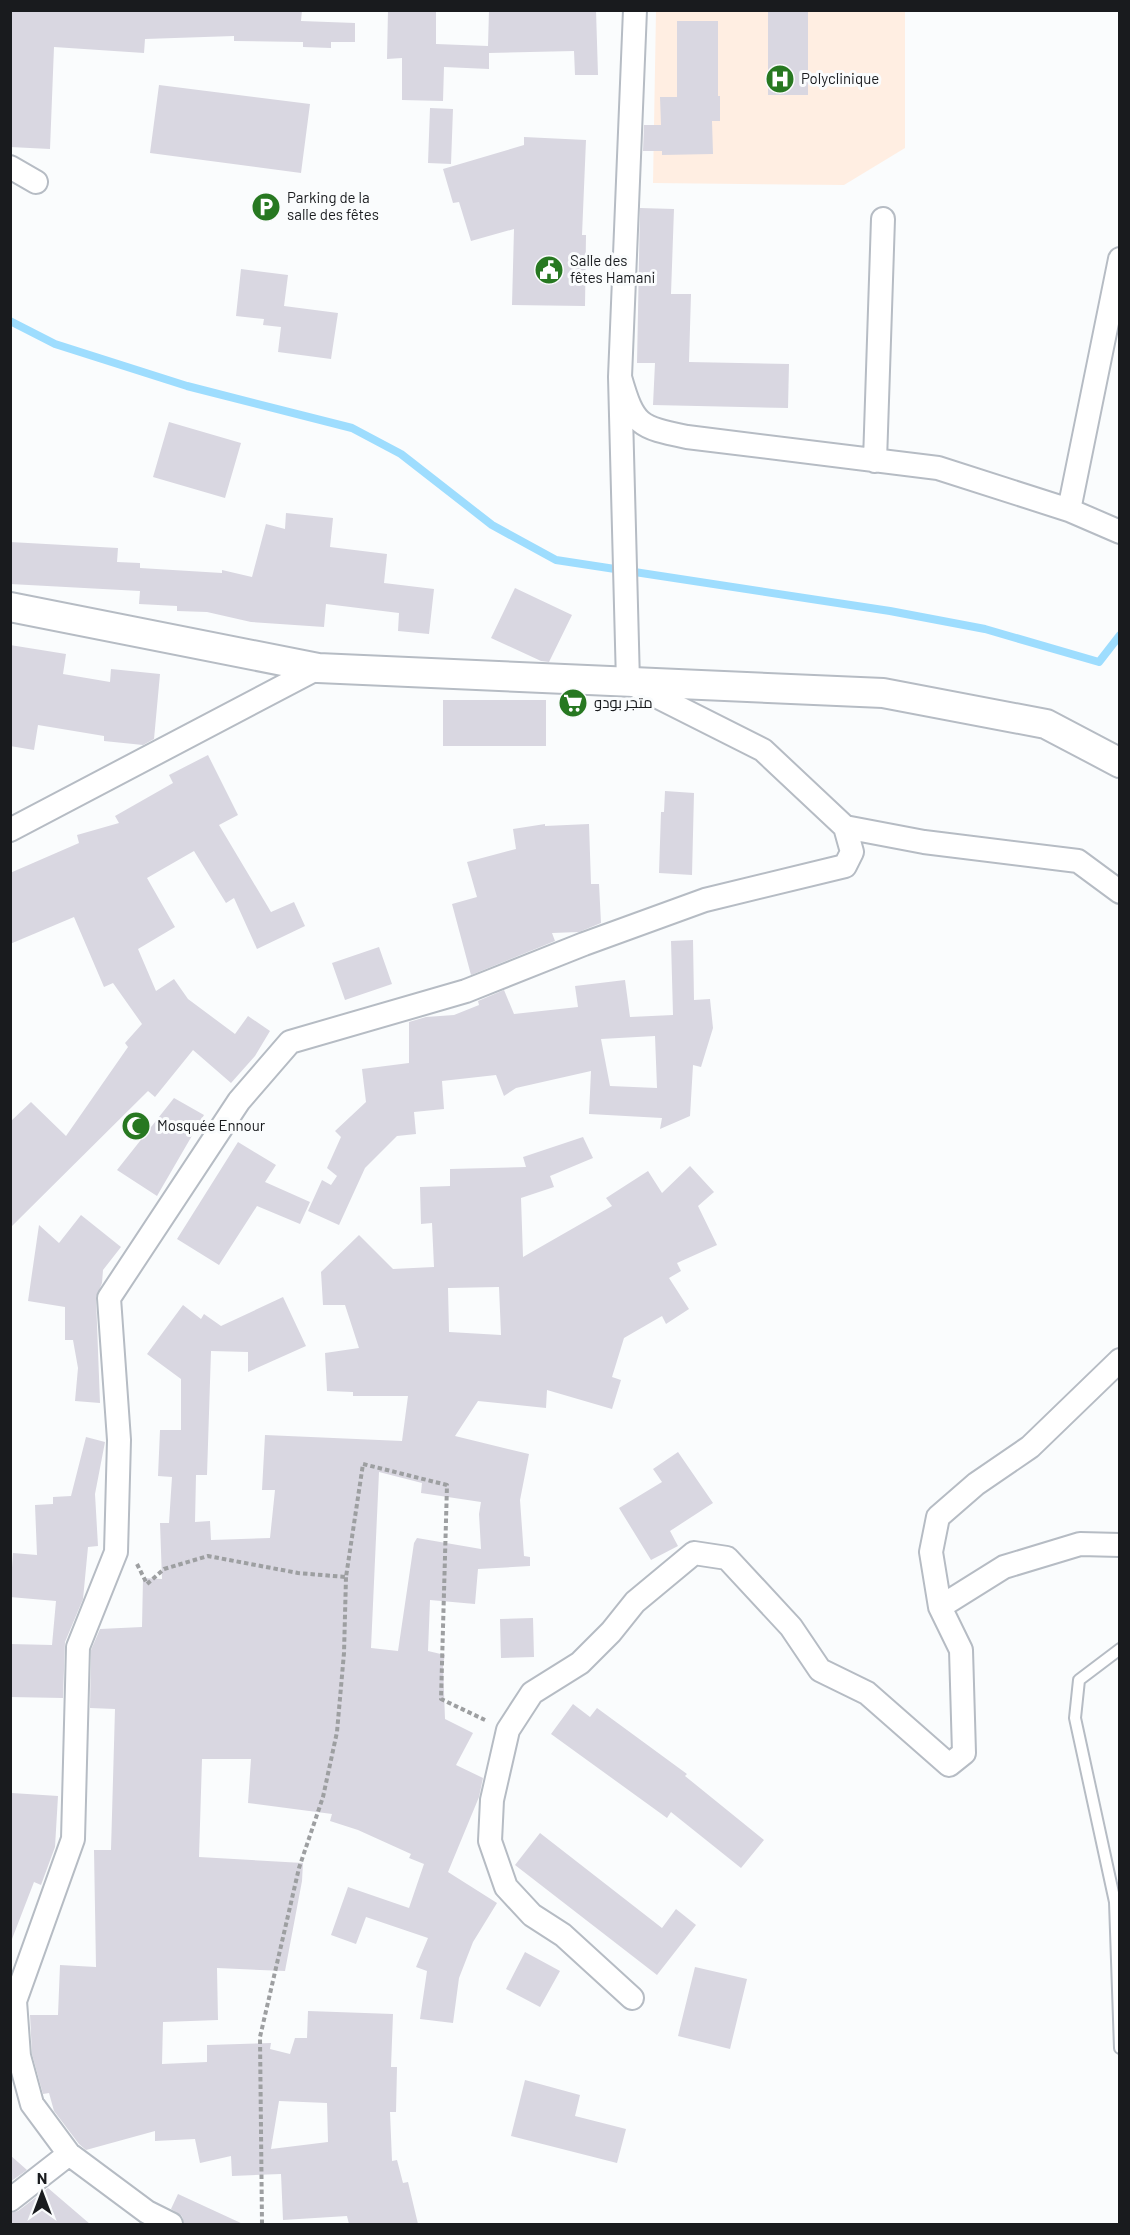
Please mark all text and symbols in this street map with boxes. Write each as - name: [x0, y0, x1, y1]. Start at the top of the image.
- hospital icon: Polyclinique: [764, 63, 796, 95]
- place label: Polyclinique: [801, 69, 879, 87]
- place label: Parking de la salle des fêtes: [287, 188, 379, 223]
- parking icon: Parking de la salle des fêtes: [250, 191, 282, 223]
- place label: Salle des fêtes Hamani: [570, 251, 655, 286]
- public building icon: Salle des fêtes Hamani: [533, 254, 565, 286]
- supermarket icon: متجر بودو: [557, 687, 589, 719]
- place label: متجر بودو: [594, 693, 653, 712]
- mosque icon: Mosquée Ennour: [120, 1110, 152, 1142]
- place label: Mosquée Ennour: [157, 1116, 266, 1134]
- north arrow: [12, 2163, 72, 2223]
- text: N: [37, 2168, 47, 2187]

